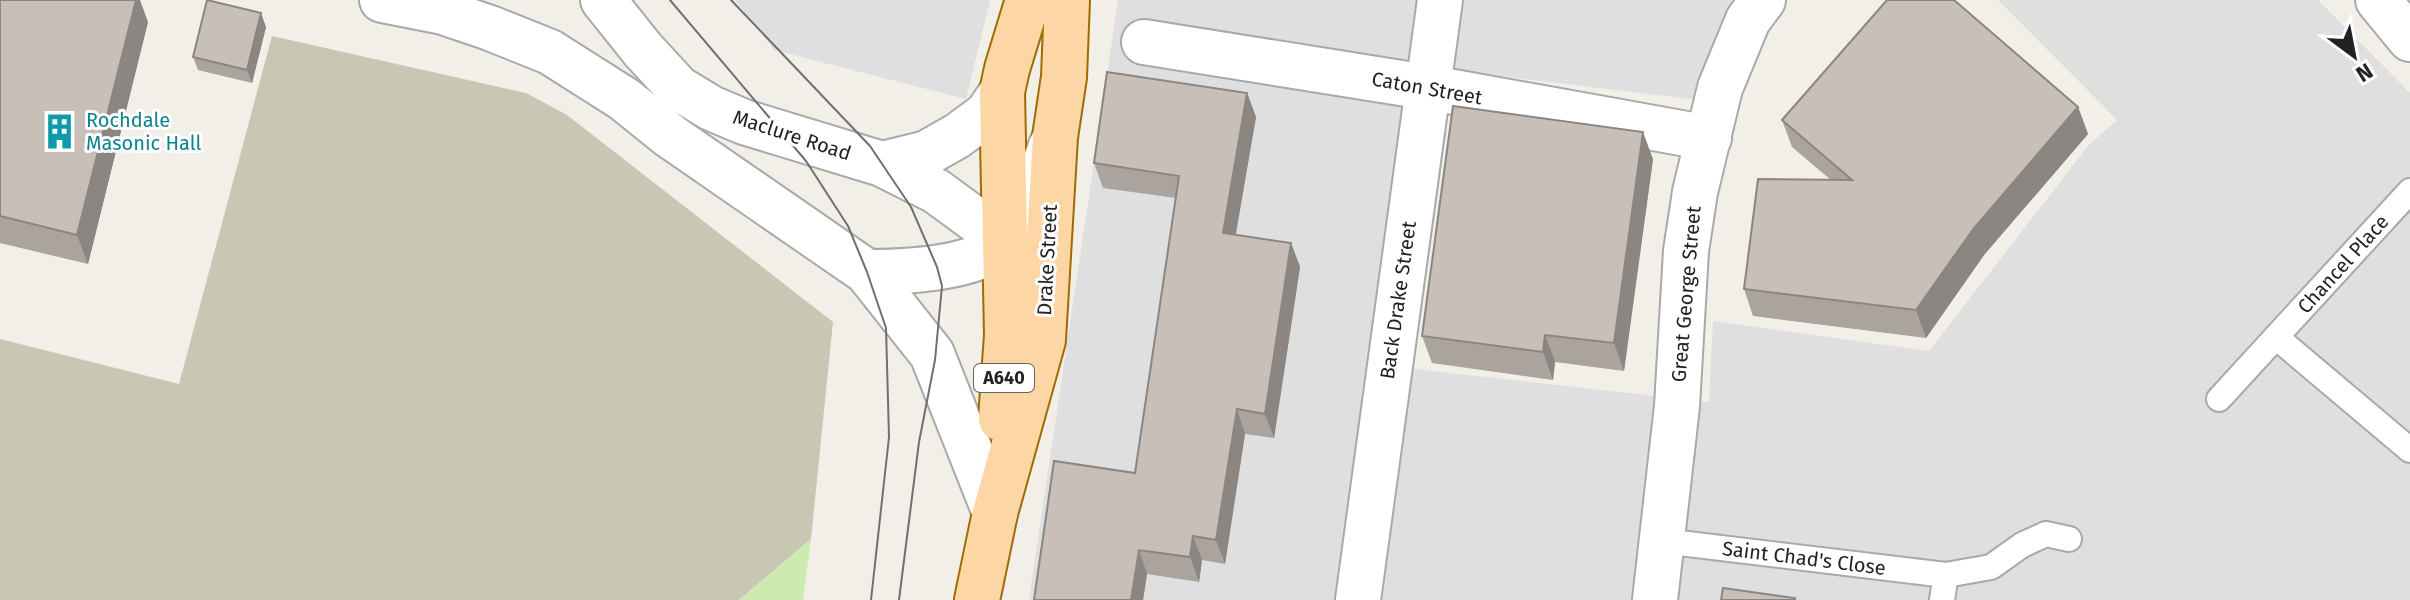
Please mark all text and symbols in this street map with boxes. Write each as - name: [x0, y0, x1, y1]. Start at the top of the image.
- north arrow: [2314, 16, 2394, 96]
- text: N: [2351, 57, 2378, 88]
- street label: Caton Street: [1370, 66, 1485, 110]
- street label: Maclure Road: [730, 105, 854, 165]
- place label: Rochdale Masonic Hall: [86, 108, 202, 155]
- building icon: Rochdale Masonic Hall: [41, 113, 79, 151]
- street label: Drake Street: [1032, 203, 1062, 316]
- street label: Great George Street: [1666, 204, 1706, 383]
- street label: Chancel Place: [2292, 210, 2394, 318]
- street label: Back Drake Street: [1375, 219, 1421, 381]
- road number: A640: [974, 364, 1034, 392]
- street label: Saint Chad's Close: [1721, 536, 1887, 580]

